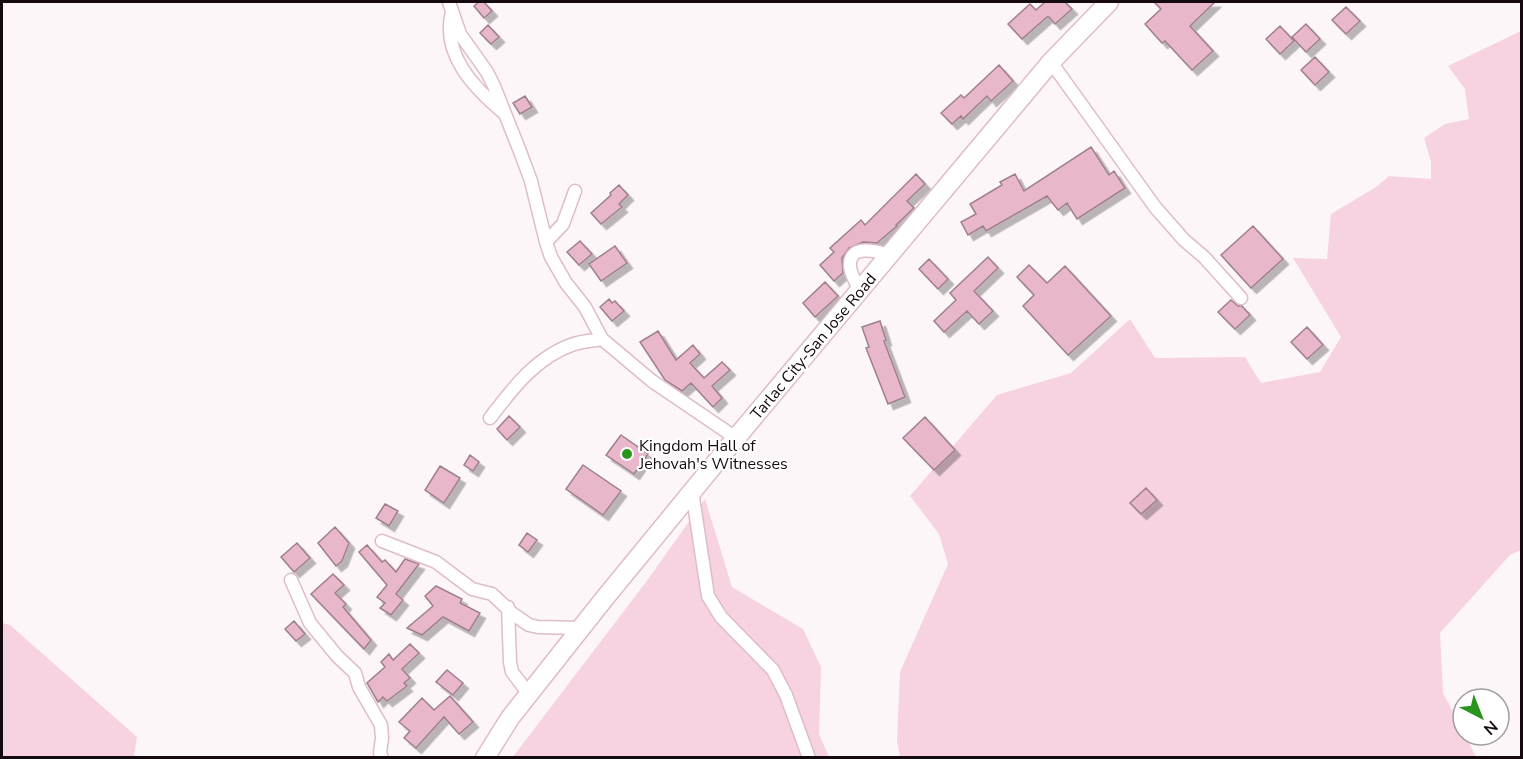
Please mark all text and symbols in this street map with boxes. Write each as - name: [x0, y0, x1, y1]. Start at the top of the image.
- street label: Tarlac City-San Jose Road: [746, 269, 882, 425]
- place label: Kingdom Hall of Jehovah's Witnesses: [638, 435, 788, 475]
- marker: Kingdom Hall of Jehovah's Witnesses: [620, 447, 634, 461]
- north arrow: [1451, 687, 1511, 747]
- text: N: [1479, 715, 1502, 740]

